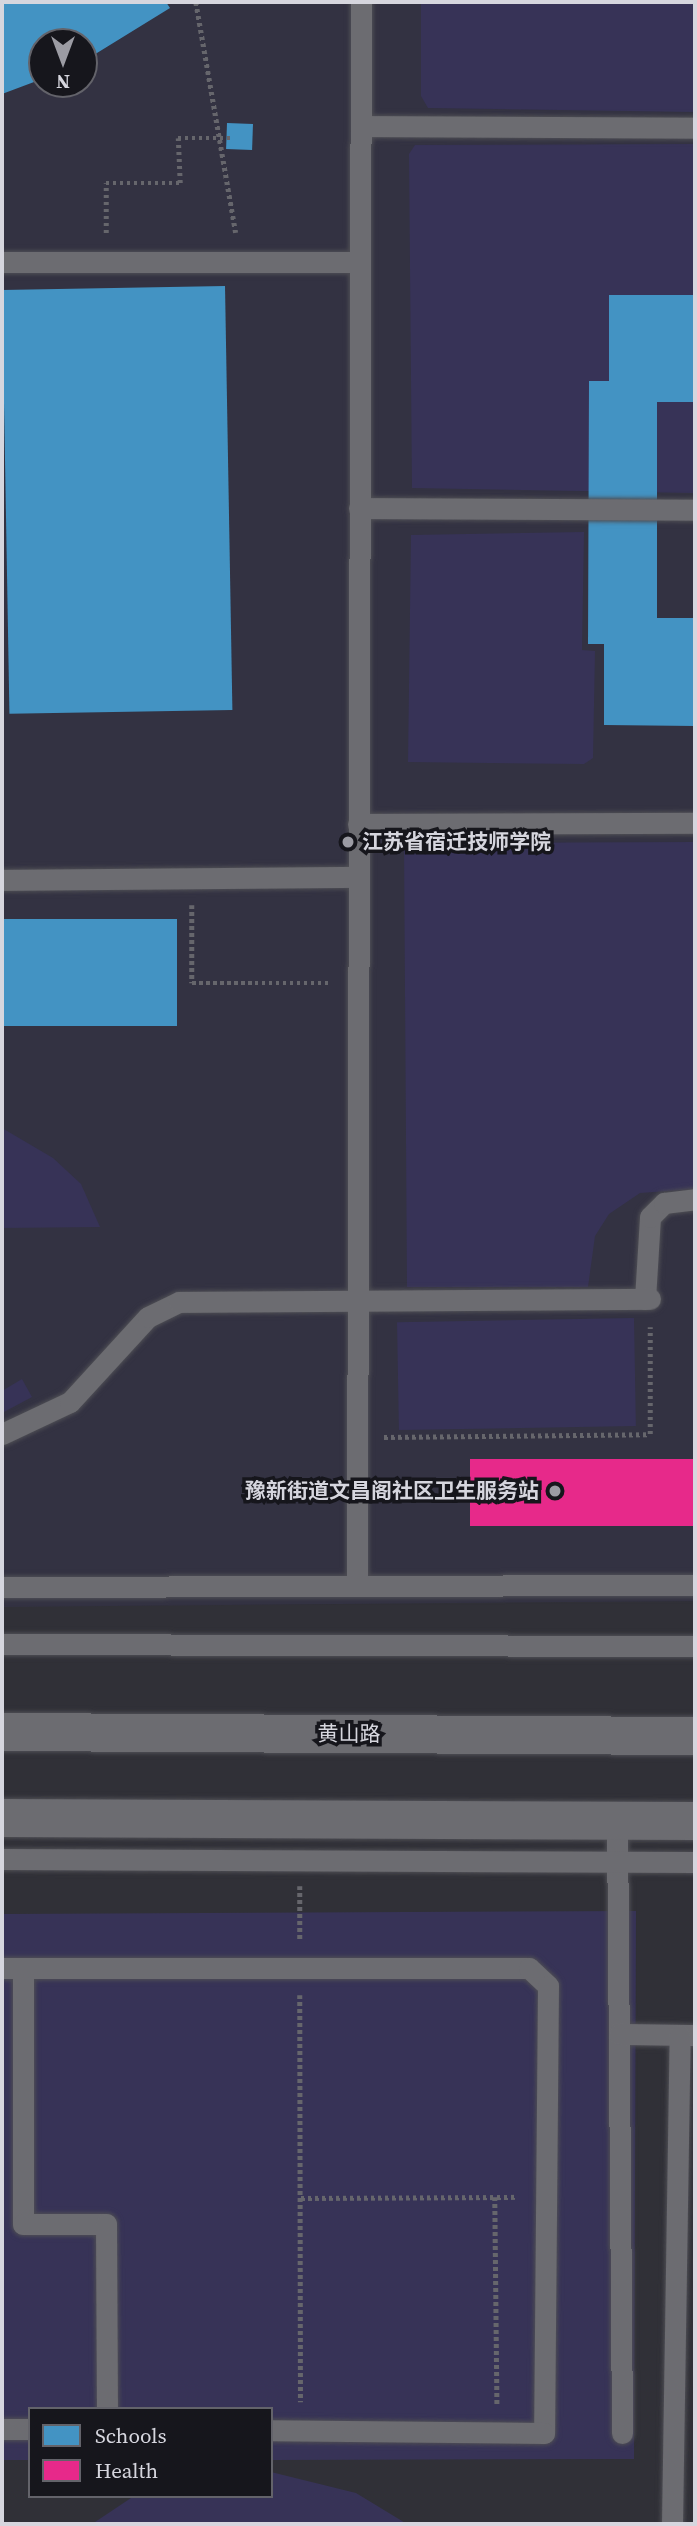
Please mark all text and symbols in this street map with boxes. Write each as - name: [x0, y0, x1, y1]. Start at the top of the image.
- north arrow: [28, 28, 98, 98]
- text: N: [56, 69, 70, 95]
- place label: 江苏省宿迁技师学院: [362, 829, 551, 855]
- marker: 江苏省宿迁技师学院: [340, 834, 356, 850]
- place label: 豫新街道文昌阁社区卫生服务站: [245, 1478, 539, 1504]
- marker: 豫新街道文昌阁社区卫生服务站: [545, 1481, 565, 1501]
- street label: 黄山路: [318, 1721, 380, 1747]
- legend: [28, 2407, 273, 2498]
- text: Schools: [95, 2421, 167, 2450]
- text: Health: [95, 2456, 158, 2485]

